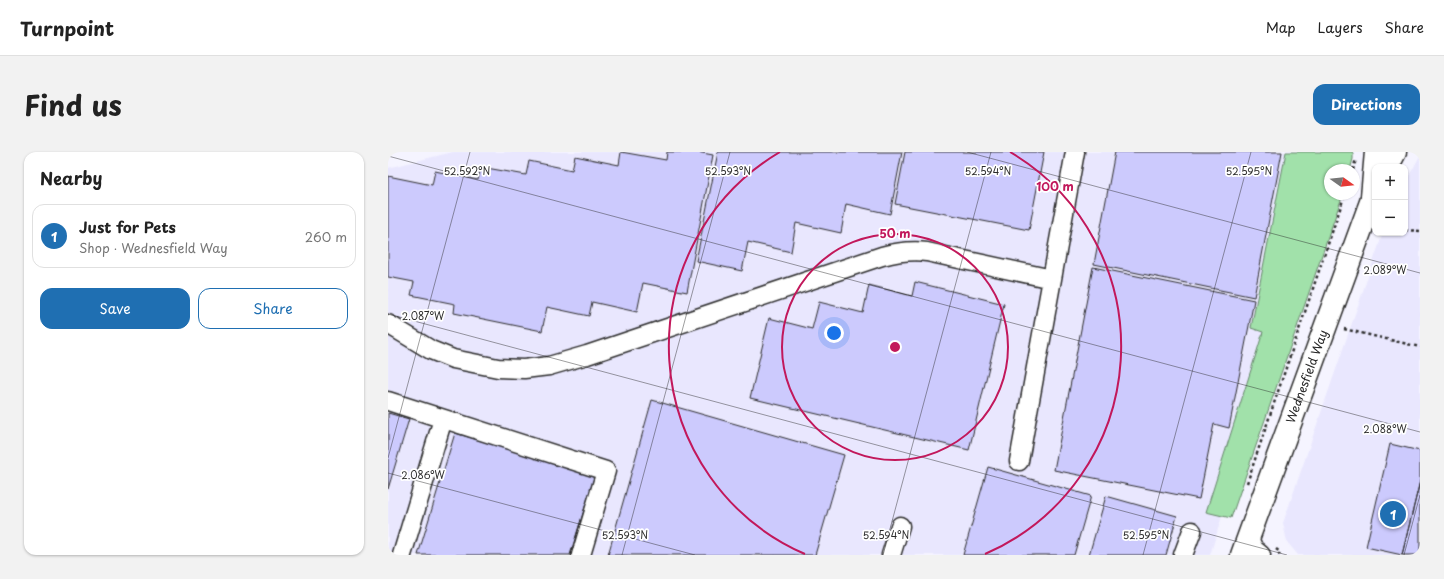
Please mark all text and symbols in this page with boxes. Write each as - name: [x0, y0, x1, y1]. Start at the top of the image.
- text: Turnpoint: [20, 14, 114, 42]
- text: Map: [1266, 17, 1296, 38]
- text: Layers: [1318, 17, 1363, 38]
- text: Share: [1385, 17, 1424, 38]
- text: Find us: [24, 83, 122, 126]
- button: Directions: [1313, 84, 1420, 125]
- text: 52.592°N: [444, 163, 491, 178]
- text: 52.593°N: [705, 163, 751, 178]
- text: 52.594°N: [965, 163, 1011, 178]
- text: 52.595°N: [1226, 163, 1272, 178]
- north arrow: [1324, 164, 1360, 200]
- map controls: [1372, 164, 1408, 236]
- button: +: [1372, 164, 1408, 200]
- text: Nearby: [40, 165, 102, 191]
- text: 100 m: [1036, 177, 1074, 195]
- button: −: [1372, 200, 1408, 236]
- text: Just for Pets: [79, 215, 176, 238]
- text: 50 m: [879, 224, 911, 242]
- text: 1: [51, 227, 57, 246]
- text: 260 m: [305, 227, 347, 246]
- text: Shop · Wednesfield Way: [79, 238, 228, 257]
- text: 2.089°W: [1363, 262, 1407, 277]
- button: Save: [40, 288, 190, 329]
- button: Share: [198, 288, 348, 329]
- text: 2.087°W: [402, 308, 445, 323]
- your location: [824, 323, 844, 343]
- street label: Wednesfield Way: [1281, 327, 1332, 426]
- centre of rings: [888, 340, 902, 354]
- text: 2.088°W: [1363, 421, 1407, 436]
- text: 2.086°W: [401, 467, 446, 482]
- pin: 1: [1380, 499, 1406, 529]
- text: 52.593°N: [602, 527, 648, 542]
- text: 52.594°N: [863, 527, 909, 542]
- text: 52.595°N: [1123, 527, 1169, 542]

